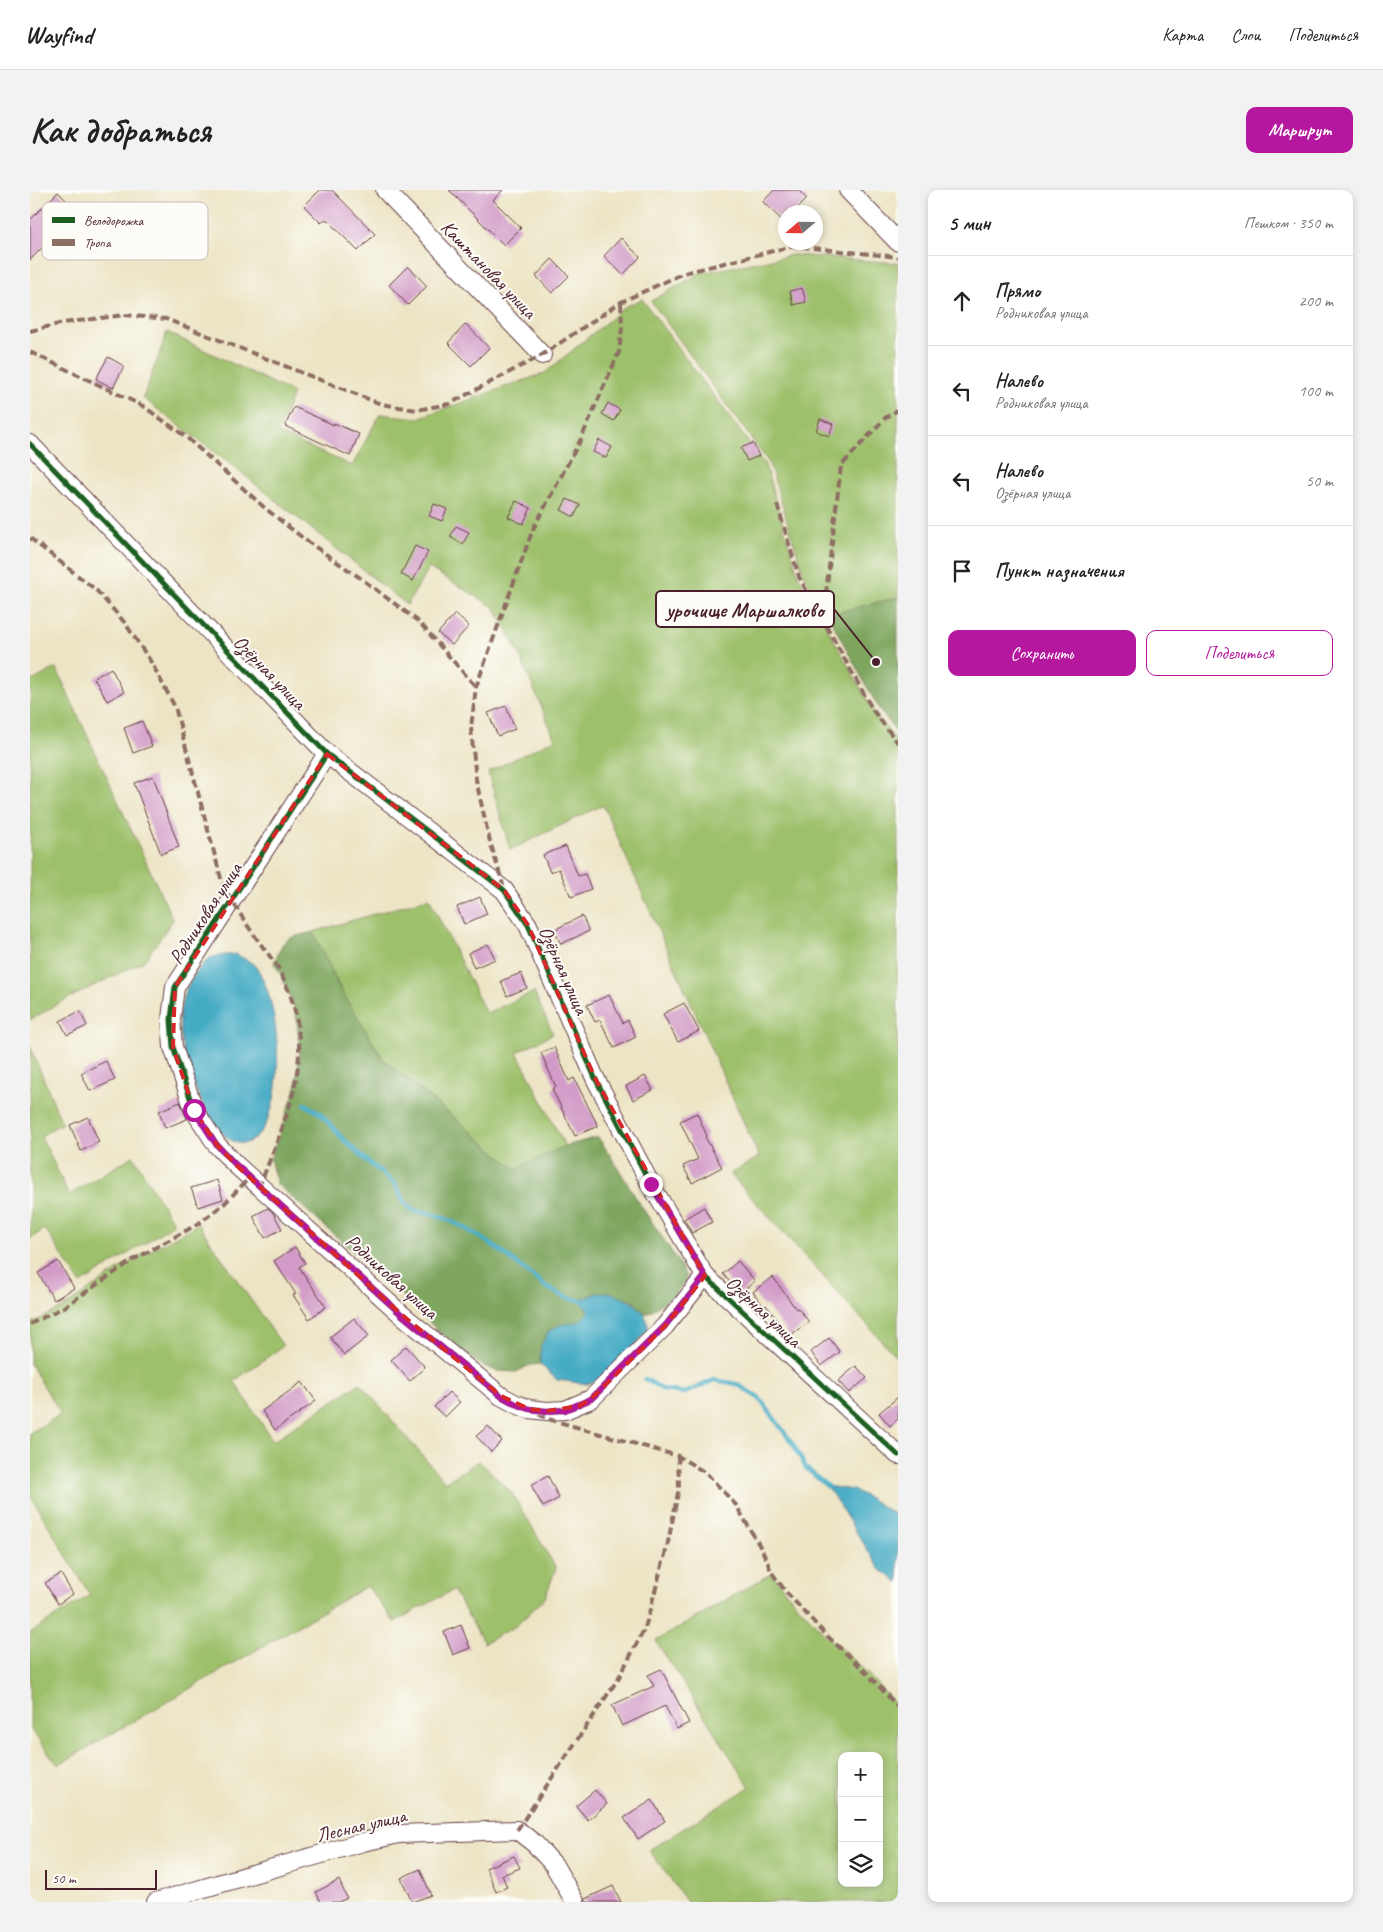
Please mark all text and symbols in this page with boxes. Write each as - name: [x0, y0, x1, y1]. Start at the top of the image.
- text: Wayfind: [25, 20, 92, 50]
- text: Карта: [1162, 24, 1203, 46]
- text: Слои: [1231, 24, 1260, 46]
- text: Поделиться: [1288, 24, 1358, 46]
- button: Маршрут: [1246, 107, 1353, 153]
- text: Как добраться: [30, 108, 211, 153]
- legend: [42, 202, 208, 260]
- north arrow: [778, 205, 823, 250]
- text: 5 мин: [948, 210, 990, 236]
- text: Велодорожка: [84, 212, 145, 229]
- text: Пешком · 350 m: [1244, 213, 1333, 233]
- street label: Каштановая улица: [435, 215, 543, 325]
- text: Тропа: [84, 234, 112, 251]
- text: Прямо: [995, 279, 1040, 303]
- icon: ahead: [948, 287, 976, 315]
- text: 200 m: [1299, 291, 1333, 311]
- text: Родниковая улица: [995, 303, 1088, 323]
- text: Налево: [995, 369, 1043, 393]
- icon: left: [948, 377, 976, 405]
- text: 100 m: [1299, 381, 1333, 401]
- text: Родниковая улица: [995, 393, 1088, 413]
- text: Налево: [995, 459, 1043, 483]
- icon: left: [948, 467, 976, 495]
- text: 50 m: [1306, 471, 1333, 491]
- text: Озёрная улица: [995, 483, 1070, 503]
- icon: arrive: [948, 557, 976, 585]
- text: Пункт назначения: [995, 559, 1124, 583]
- callout: урочище Маршалково: [656, 591, 834, 627]
- text: урочище Маршалково: [664, 597, 827, 623]
- street label: Озёрная улица: [227, 630, 313, 717]
- button: Сохранить: [948, 630, 1136, 676]
- button: Поделиться: [1146, 630, 1333, 676]
- street label: Родниковая улица: [163, 856, 249, 969]
- street label: Озёрная улица: [532, 922, 595, 1021]
- route start: [183, 1099, 206, 1122]
- route end: [640, 1173, 663, 1196]
- street label: Родниковая улица: [340, 1228, 445, 1326]
- street label: Озёрная улица: [720, 1270, 808, 1355]
- map controls: [838, 1752, 883, 1887]
- button: +: [838, 1752, 883, 1797]
- button: −: [838, 1797, 883, 1842]
- street label: Лесная улица: [314, 1803, 410, 1848]
- button: layers: [838, 1842, 883, 1887]
- scale bar: [45, 1867, 158, 1890]
- text: 50 m: [52, 1870, 76, 1887]

